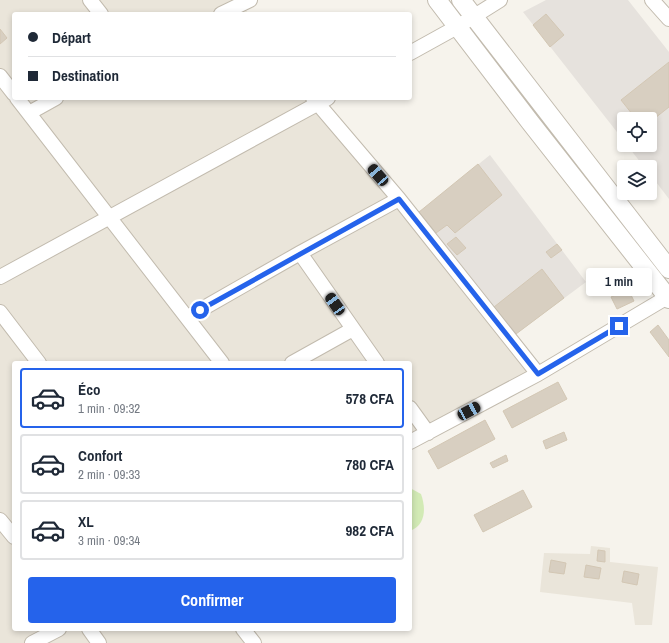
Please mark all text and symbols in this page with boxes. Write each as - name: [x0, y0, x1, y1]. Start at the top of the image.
- text: Départ: [52, 27, 91, 48]
- text: Destination: [52, 65, 119, 86]
- map controls: [617, 112, 657, 200]
- button: locate: [617, 112, 657, 152]
- button: layers: [617, 160, 657, 200]
- car: [366, 162, 390, 188]
- callout: 1 min: [586, 268, 652, 296]
- text: 1 min: [605, 273, 633, 290]
- car: [323, 291, 347, 317]
- route start: [191, 301, 209, 319]
- route end: [610, 317, 628, 335]
- text: Éco: [78, 379, 101, 400]
- icon: car: [30, 380, 66, 416]
- text: 578 CFA: [345, 388, 394, 409]
- text: 1 min · 09:32: [78, 400, 140, 417]
- car: [456, 400, 482, 422]
- text: Confort: [78, 445, 122, 466]
- icon: car: [30, 446, 66, 482]
- text: 780 CFA: [345, 454, 394, 475]
- text: 2 min · 09:33: [78, 466, 140, 483]
- text: XL: [78, 511, 94, 532]
- icon: car: [30, 512, 66, 548]
- text: 982 CFA: [345, 520, 394, 541]
- text: 3 min · 09:34: [78, 532, 140, 549]
- button: Confirmer: [28, 577, 396, 623]

